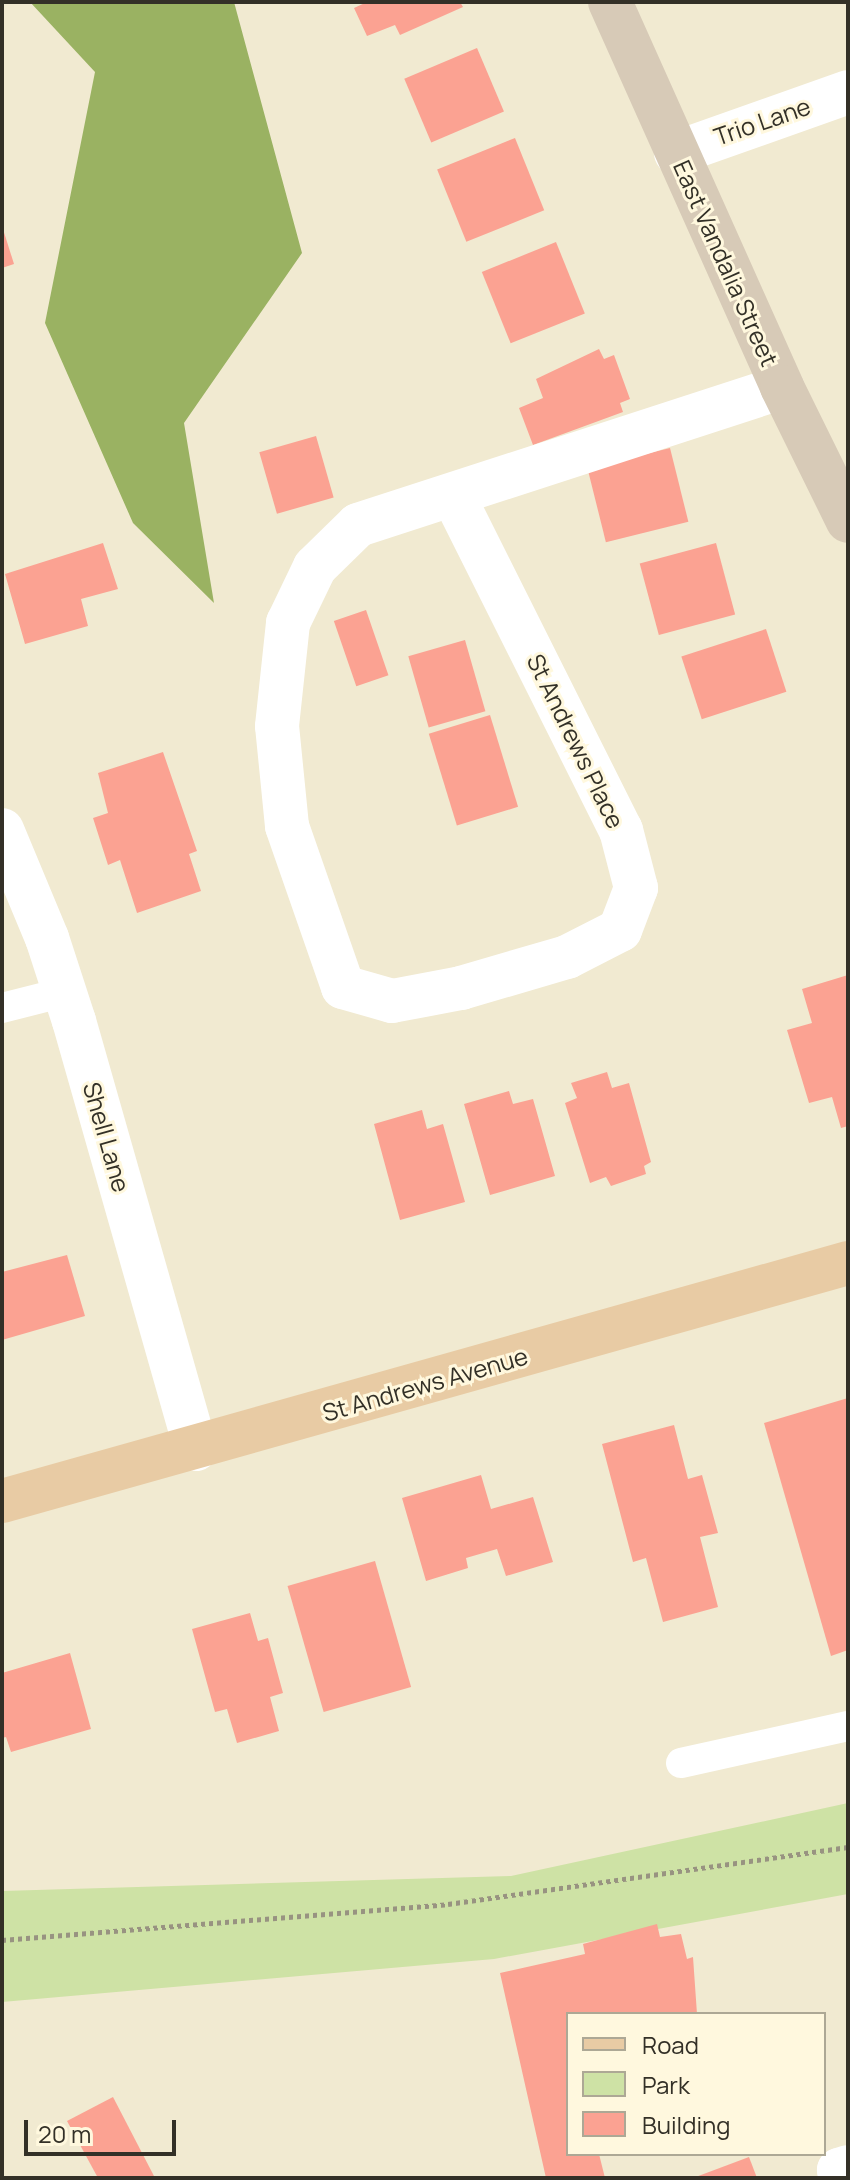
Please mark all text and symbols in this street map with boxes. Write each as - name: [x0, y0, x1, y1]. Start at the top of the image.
- street label: Trio Lane: [710, 91, 814, 151]
- street label: East Vandalia Street: [668, 156, 784, 370]
- street label: St Andrews Place: [521, 649, 631, 833]
- street label: Shell Lane: [78, 1079, 136, 1195]
- street label: St Andrews Avenue: [319, 1341, 531, 1427]
- legend: [566, 2012, 826, 2156]
- text: Road: [642, 2028, 699, 2061]
- text: Park: [642, 2068, 690, 2101]
- scale bar: [28, 2104, 180, 2154]
- text: Building: [642, 2108, 730, 2141]
- text: 20 m: [38, 2117, 91, 2150]

